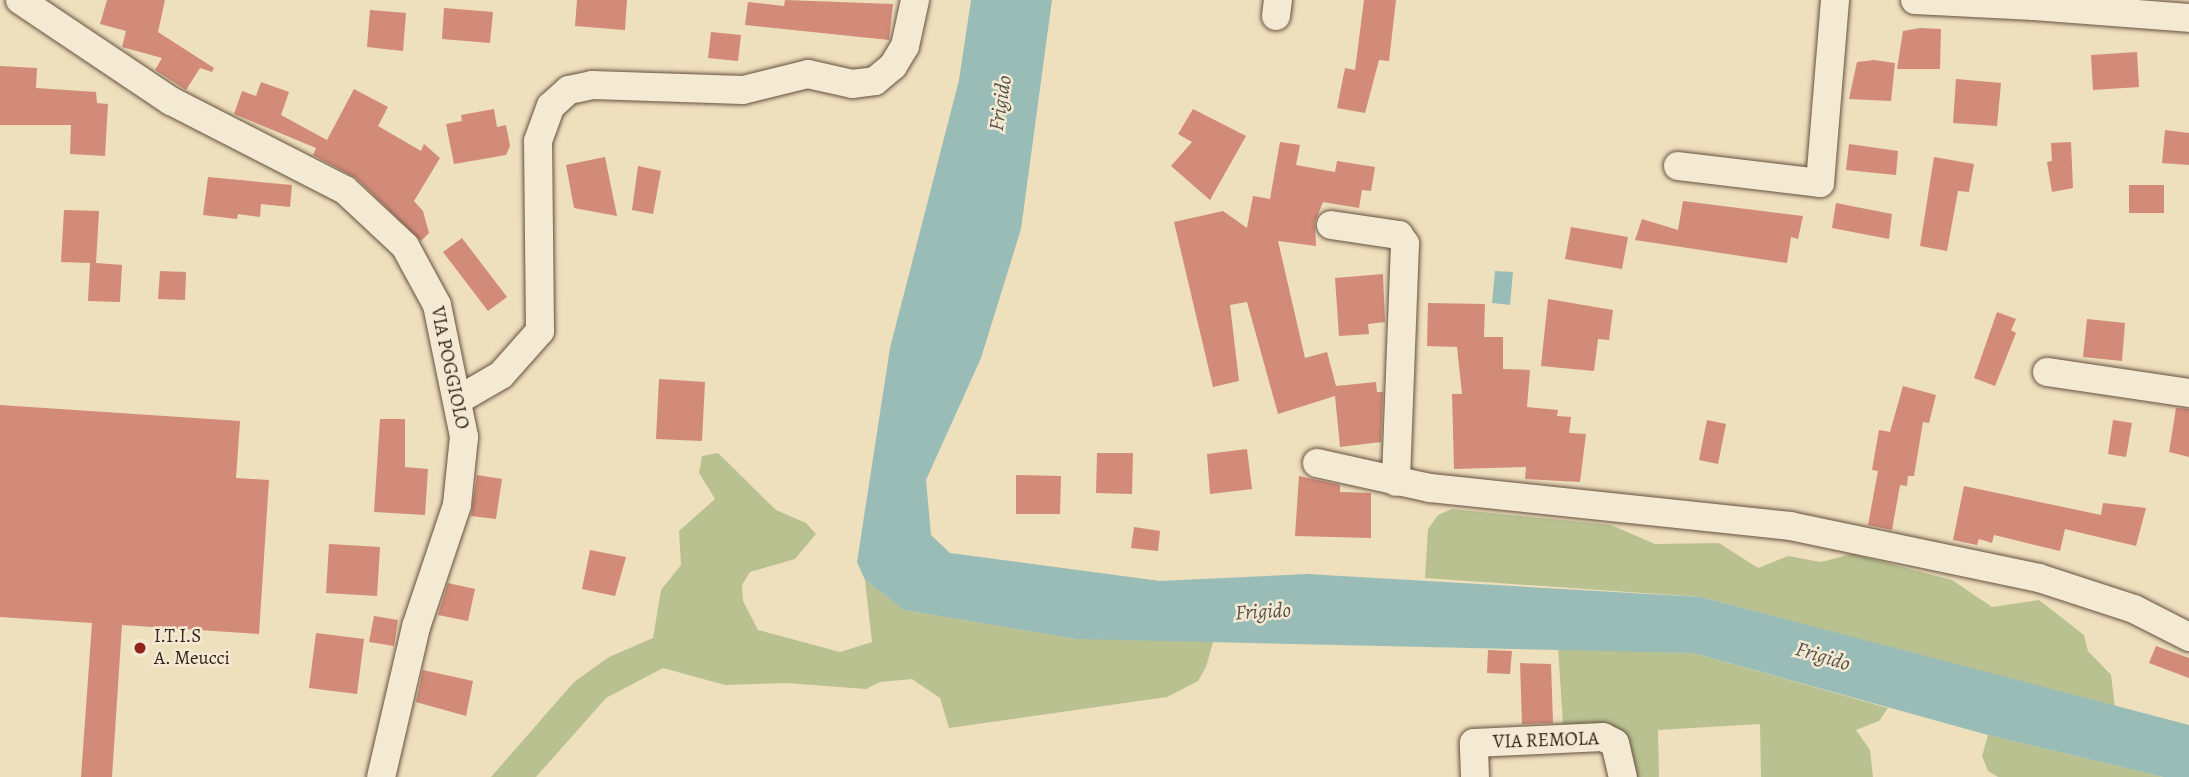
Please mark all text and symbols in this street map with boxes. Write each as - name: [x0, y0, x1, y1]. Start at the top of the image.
- water label: Frigido: [983, 73, 1017, 133]
- street label: VIA POGGIOLO: [425, 305, 473, 431]
- water label: Frigido: [1234, 597, 1292, 625]
- place label: I.T.I.S A. Meucci: [154, 626, 230, 670]
- water label: Frigido: [1793, 636, 1853, 676]
- marker: I.T.I.S A. Meucci: [132, 640, 148, 656]
- street label: VIA REMOLA: [1493, 728, 1599, 754]

